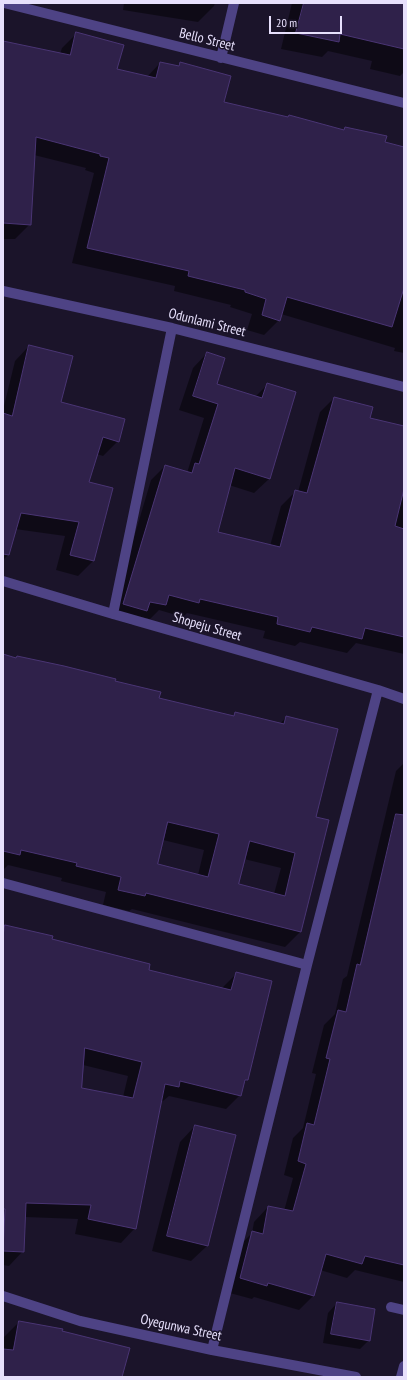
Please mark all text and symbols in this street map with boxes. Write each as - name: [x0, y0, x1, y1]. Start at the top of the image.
- scale bar: [271, 8, 344, 34]
- text: 20 m: [276, 15, 297, 30]
- street label: Bello Street: [177, 25, 237, 55]
- street label: Odunlami Street: [167, 305, 247, 341]
- street label: Shopeju Street: [171, 609, 243, 645]
- street label: Oyegunwa Street: [139, 1311, 223, 1345]

